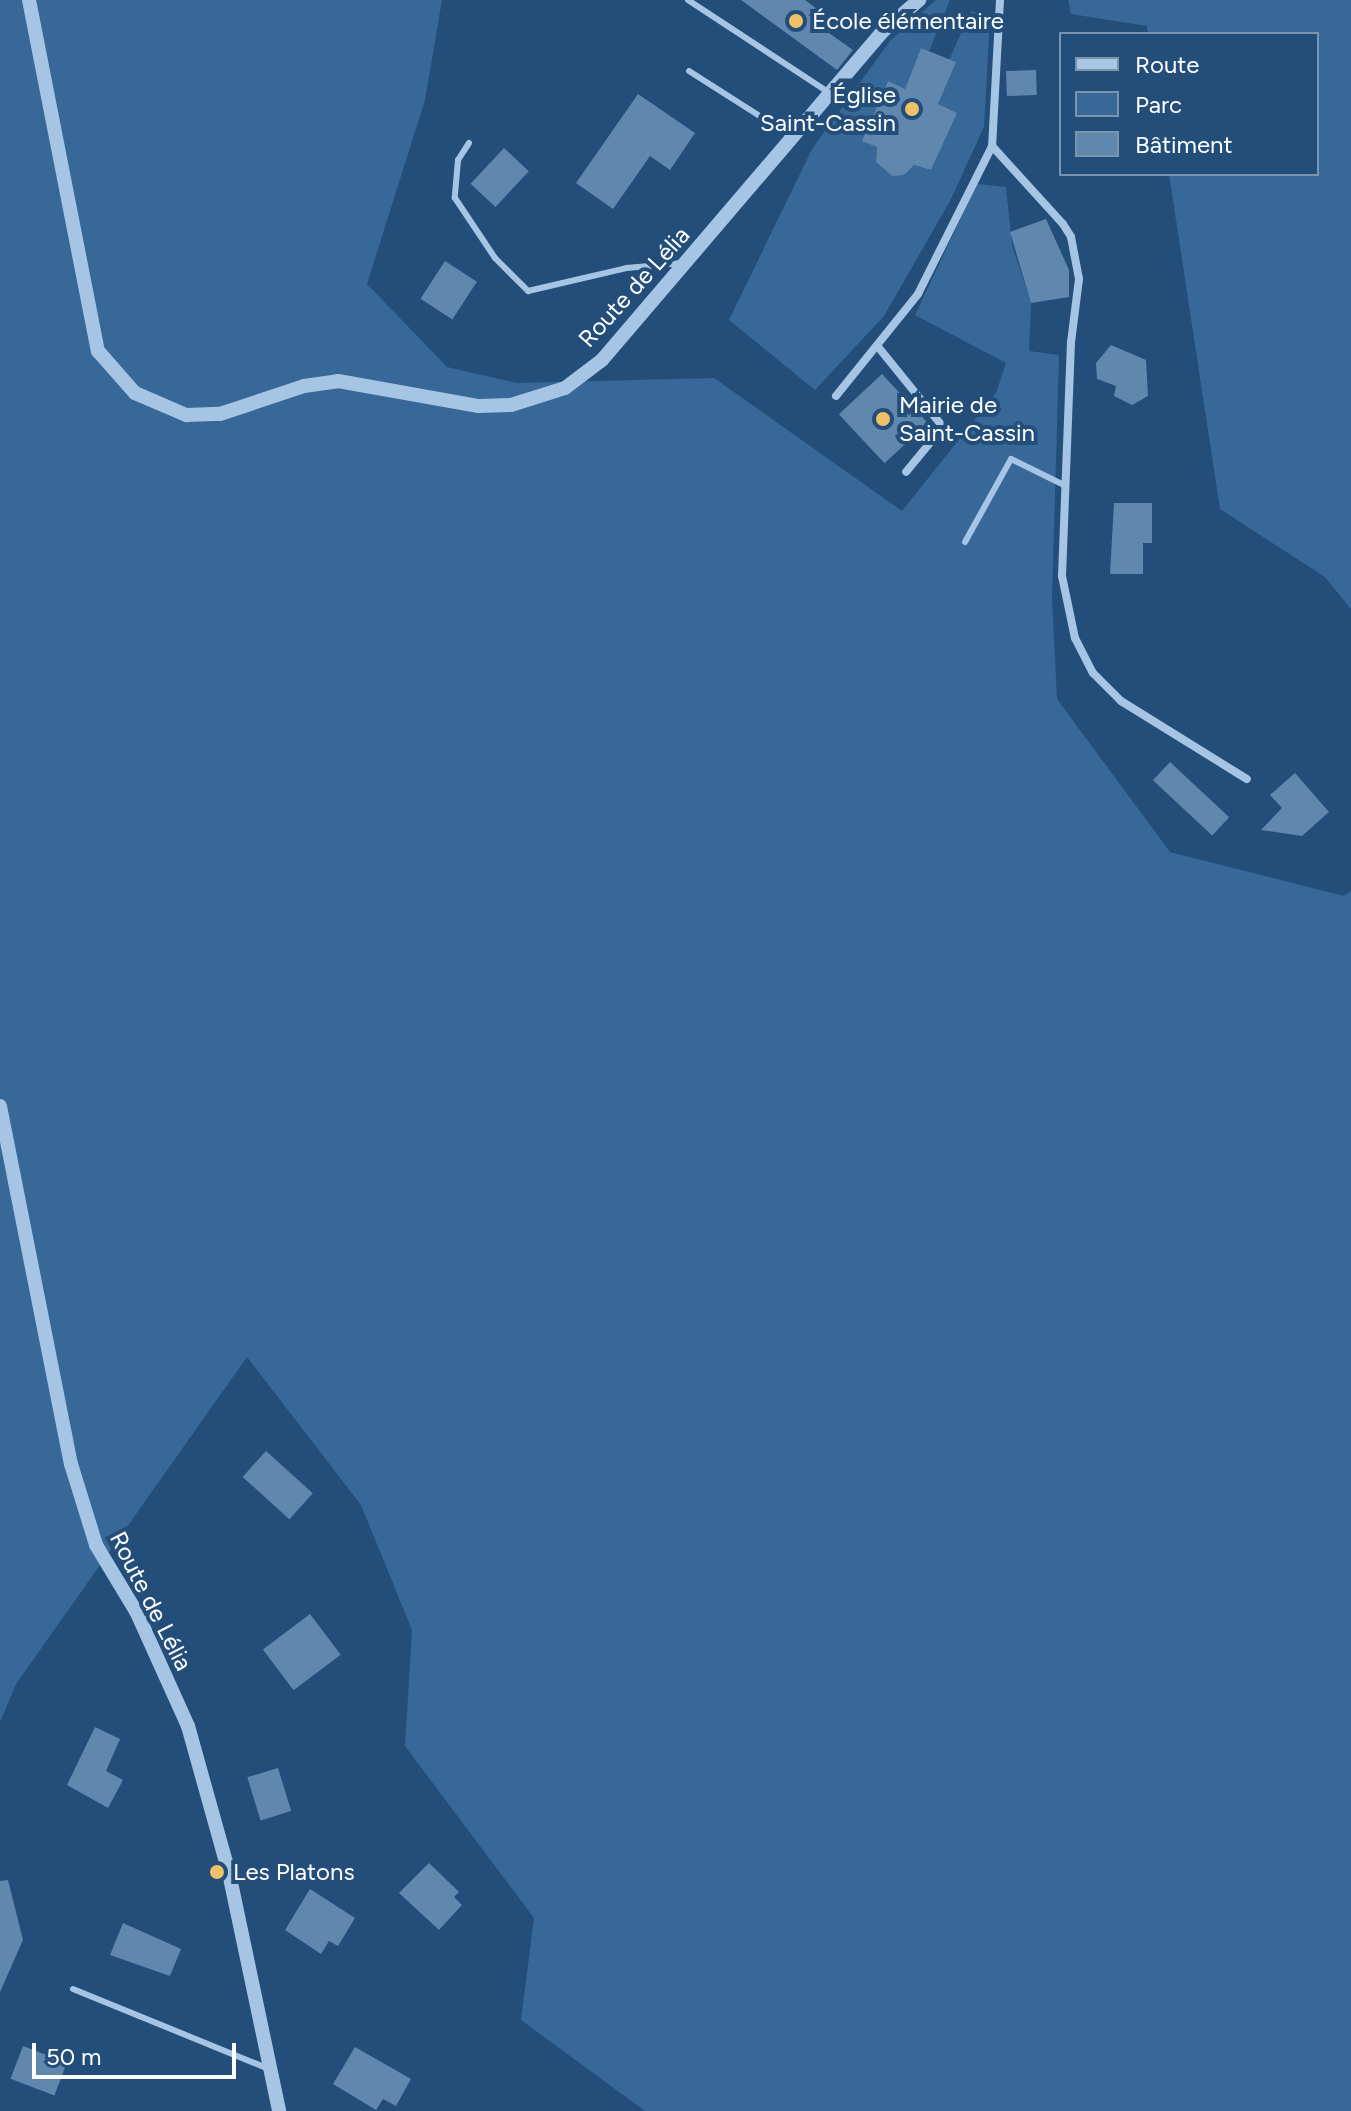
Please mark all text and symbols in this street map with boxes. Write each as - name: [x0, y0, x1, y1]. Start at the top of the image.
- place label: École élémentaire: [812, 7, 1004, 35]
- marker: École élémentaire: [787, 12, 805, 30]
- legend: [1059, 32, 1319, 176]
- text: Route: [1135, 50, 1199, 79]
- place label: Église Saint-Cassin: [760, 81, 896, 137]
- text: Parc: [1135, 90, 1182, 119]
- marker: Église Saint-Cassin: [903, 100, 921, 118]
- text: Bâtiment: [1135, 130, 1233, 159]
- street label: Route de Lélia: [572, 221, 696, 353]
- place label: Mairie de Saint-Cassin: [899, 391, 1035, 447]
- marker: Mairie de Saint-Cassin: [874, 410, 892, 428]
- street label: Route de Lélia: [104, 1527, 198, 1675]
- place label: Les Platons: [233, 1858, 355, 1886]
- marker: Les Platons: [208, 1863, 226, 1881]
- scale bar: [36, 2027, 240, 2077]
- text: 50 m: [46, 2042, 102, 2071]

